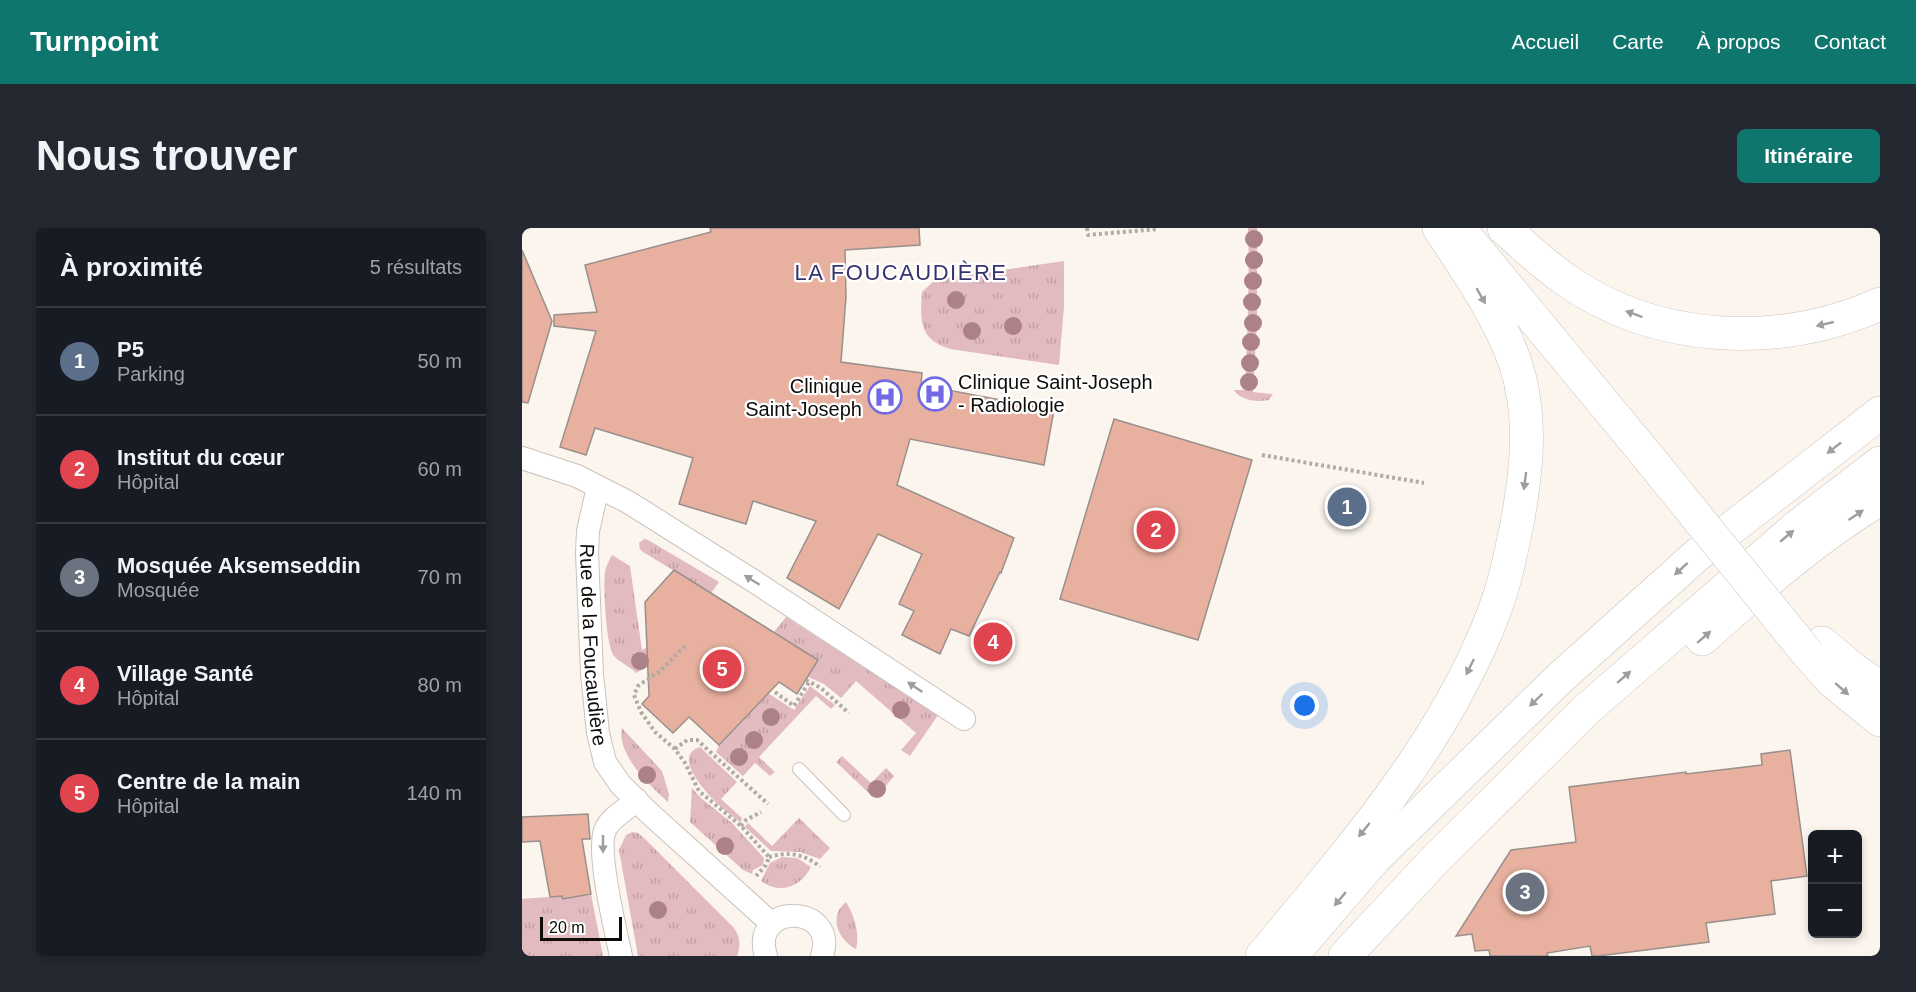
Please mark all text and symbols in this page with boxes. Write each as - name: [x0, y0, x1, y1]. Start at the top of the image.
- text: Turnpoint: [30, 26, 159, 57]
- text: Accueil: [1512, 30, 1579, 53]
- text: Carte: [1612, 30, 1664, 53]
- text: À propos: [1697, 30, 1781, 53]
- text: Contact: [1814, 30, 1886, 53]
- button: Itinéraire: [1737, 129, 1880, 183]
- text: Nous trouver: [36, 132, 297, 179]
- text: À proximité: [60, 252, 203, 282]
- text: 5 résultats: [370, 256, 462, 278]
- district label: LA FOUCAUDIÈRE: [795, 260, 1007, 285]
- one-way arrow: [1476, 288, 1486, 305]
- one-way arrow: [1624, 308, 1642, 318]
- one-way arrow: [1816, 319, 1834, 329]
- text: P5: [117, 337, 144, 362]
- text: 1: [74, 350, 85, 372]
- text: 50 m: [418, 350, 462, 372]
- text: Parking: [117, 363, 185, 385]
- place label: Clinique Saint-Joseph - Radiologie: [958, 371, 1153, 416]
- place label: Clinique Saint-Joseph: [745, 375, 862, 420]
- hospital icon: Clinique Saint-Joseph - Radiologie: [917, 376, 953, 412]
- hospital icon: Clinique Saint-Joseph: [867, 379, 903, 415]
- one-way arrow: [1826, 442, 1841, 454]
- text: Institut du cœur: [117, 445, 284, 470]
- text: 2: [74, 458, 85, 480]
- text: 60 m: [418, 458, 462, 480]
- text: Hôpital: [117, 471, 179, 493]
- one-way arrow: [1520, 472, 1529, 491]
- pin: 1: [1328, 484, 1366, 530]
- pin: 2: [1136, 508, 1176, 552]
- one-way arrow: [1847, 509, 1863, 521]
- one-way arrow: [1779, 529, 1795, 542]
- street label: Rue de la Foucaudière: [576, 543, 612, 748]
- text: Mosquée Aksemseddin: [117, 553, 361, 578]
- one-way arrow: [1674, 562, 1688, 576]
- text: 3: [74, 566, 85, 588]
- text: 70 m: [418, 566, 462, 588]
- one-way arrow: [744, 574, 760, 585]
- text: Mosquée: [117, 579, 199, 601]
- pin: 4: [974, 620, 1012, 664]
- one-way arrow: [1696, 631, 1711, 644]
- pin: 5: [702, 646, 742, 692]
- one-way arrow: [1465, 659, 1474, 676]
- text: Village Santé: [117, 661, 254, 686]
- one-way arrow: [1616, 670, 1631, 684]
- text: 4: [74, 674, 85, 696]
- text: 80 m: [418, 674, 462, 696]
- one-way arrow: [907, 681, 923, 693]
- one-way arrow: [1834, 683, 1850, 696]
- text: Hôpital: [117, 687, 179, 709]
- your location: [1290, 691, 1319, 720]
- one-way arrow: [1530, 693, 1544, 707]
- text: Centre de la main: [117, 769, 300, 794]
- text: 5: [74, 782, 85, 804]
- text: 140 m: [406, 782, 462, 804]
- text: Hôpital: [117, 795, 179, 817]
- one-way arrow: [1358, 823, 1370, 838]
- map controls: [1808, 830, 1862, 938]
- button: +: [1808, 830, 1862, 884]
- one-way arrow: [598, 835, 608, 854]
- pin: 3: [1506, 870, 1544, 914]
- button: −: [1808, 884, 1862, 938]
- one-way arrow: [1334, 891, 1347, 906]
- scale bar: [540, 914, 622, 942]
- text: 20 m: [549, 919, 585, 936]

